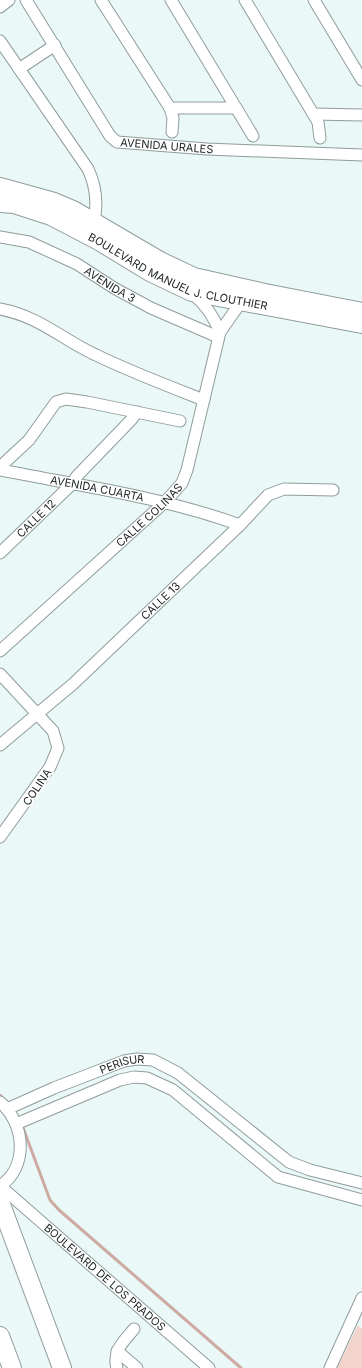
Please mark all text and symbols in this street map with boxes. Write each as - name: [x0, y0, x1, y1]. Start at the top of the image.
- street label: AVENIDA URALES: [120, 135, 214, 156]
- street label: BOULEVARD MANUEL J. CLOUTHIER: [86, 230, 269, 313]
- street label: AVENIDA 3: [82, 264, 138, 305]
- street label: AVENIDA CUARTA: [49, 473, 146, 505]
- street label: CALLE COLINAS: [113, 480, 185, 550]
- street label: CALLE 12: [14, 496, 59, 540]
- street label: CALLE 13: [138, 579, 183, 623]
- street label: COLINA: [20, 766, 55, 808]
- street label: PERISUR: [98, 1052, 145, 1077]
- street label: BOULEVARD DE LOS PRADOS: [41, 1221, 168, 1334]

